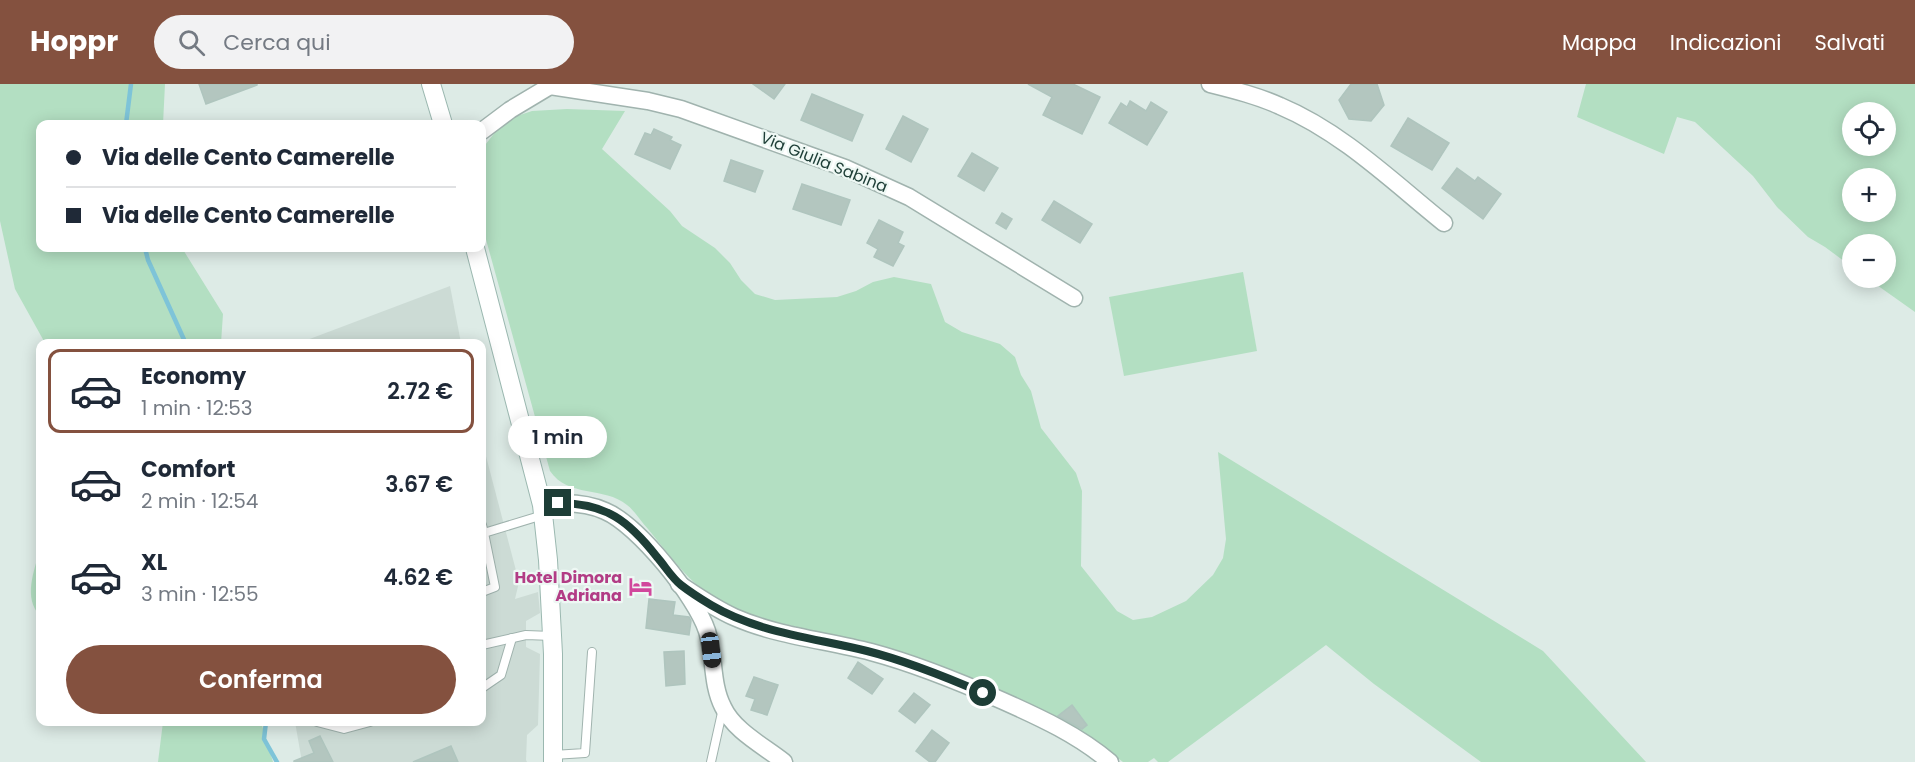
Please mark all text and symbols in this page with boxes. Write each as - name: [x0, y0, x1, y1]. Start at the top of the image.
- search box: [154, 15, 574, 69]
- text: Hoppr: [30, 22, 118, 61]
- icon: search: [175, 26, 208, 59]
- text: Cerca qui: [223, 27, 331, 58]
- text: Mappa: [1562, 28, 1637, 57]
- text: Indicazioni: [1670, 28, 1782, 57]
- text: Salvati: [1815, 28, 1885, 57]
- map controls: [1842, 102, 1896, 288]
- button: locate: [1842, 102, 1896, 156]
- street label: Via Giulia Sabina: [757, 126, 891, 198]
- text: Via delle Cento Camerelle: [102, 142, 395, 173]
- button: +: [1842, 168, 1896, 222]
- text: Via delle Cento Camerelle: [102, 200, 395, 231]
- button: −: [1842, 234, 1896, 288]
- text: Economy: [141, 361, 246, 392]
- icon: car: [69, 364, 123, 418]
- text: 2.72 €: [387, 376, 453, 407]
- text: 1 min · 12:53: [141, 394, 252, 422]
- callout: 1 min: [508, 416, 608, 458]
- text: 1 min: [532, 423, 583, 451]
- text: Comfort: [141, 454, 235, 485]
- icon: car: [69, 457, 123, 511]
- text: 3.67 €: [385, 469, 453, 500]
- text: 2 min · 12:54: [141, 487, 258, 515]
- route end: [544, 489, 571, 516]
- text: XL: [141, 547, 167, 578]
- icon: car: [69, 550, 123, 604]
- text: 4.62 €: [383, 562, 453, 593]
- place label: Hotel Dimora Adriana: [514, 566, 622, 607]
- hotel icon: Hotel Dimora Adriana: [627, 573, 653, 599]
- text: 3 min · 12:55: [141, 580, 259, 608]
- car: [700, 631, 722, 669]
- button: Conferma: [66, 645, 456, 714]
- route start: [969, 679, 996, 706]

